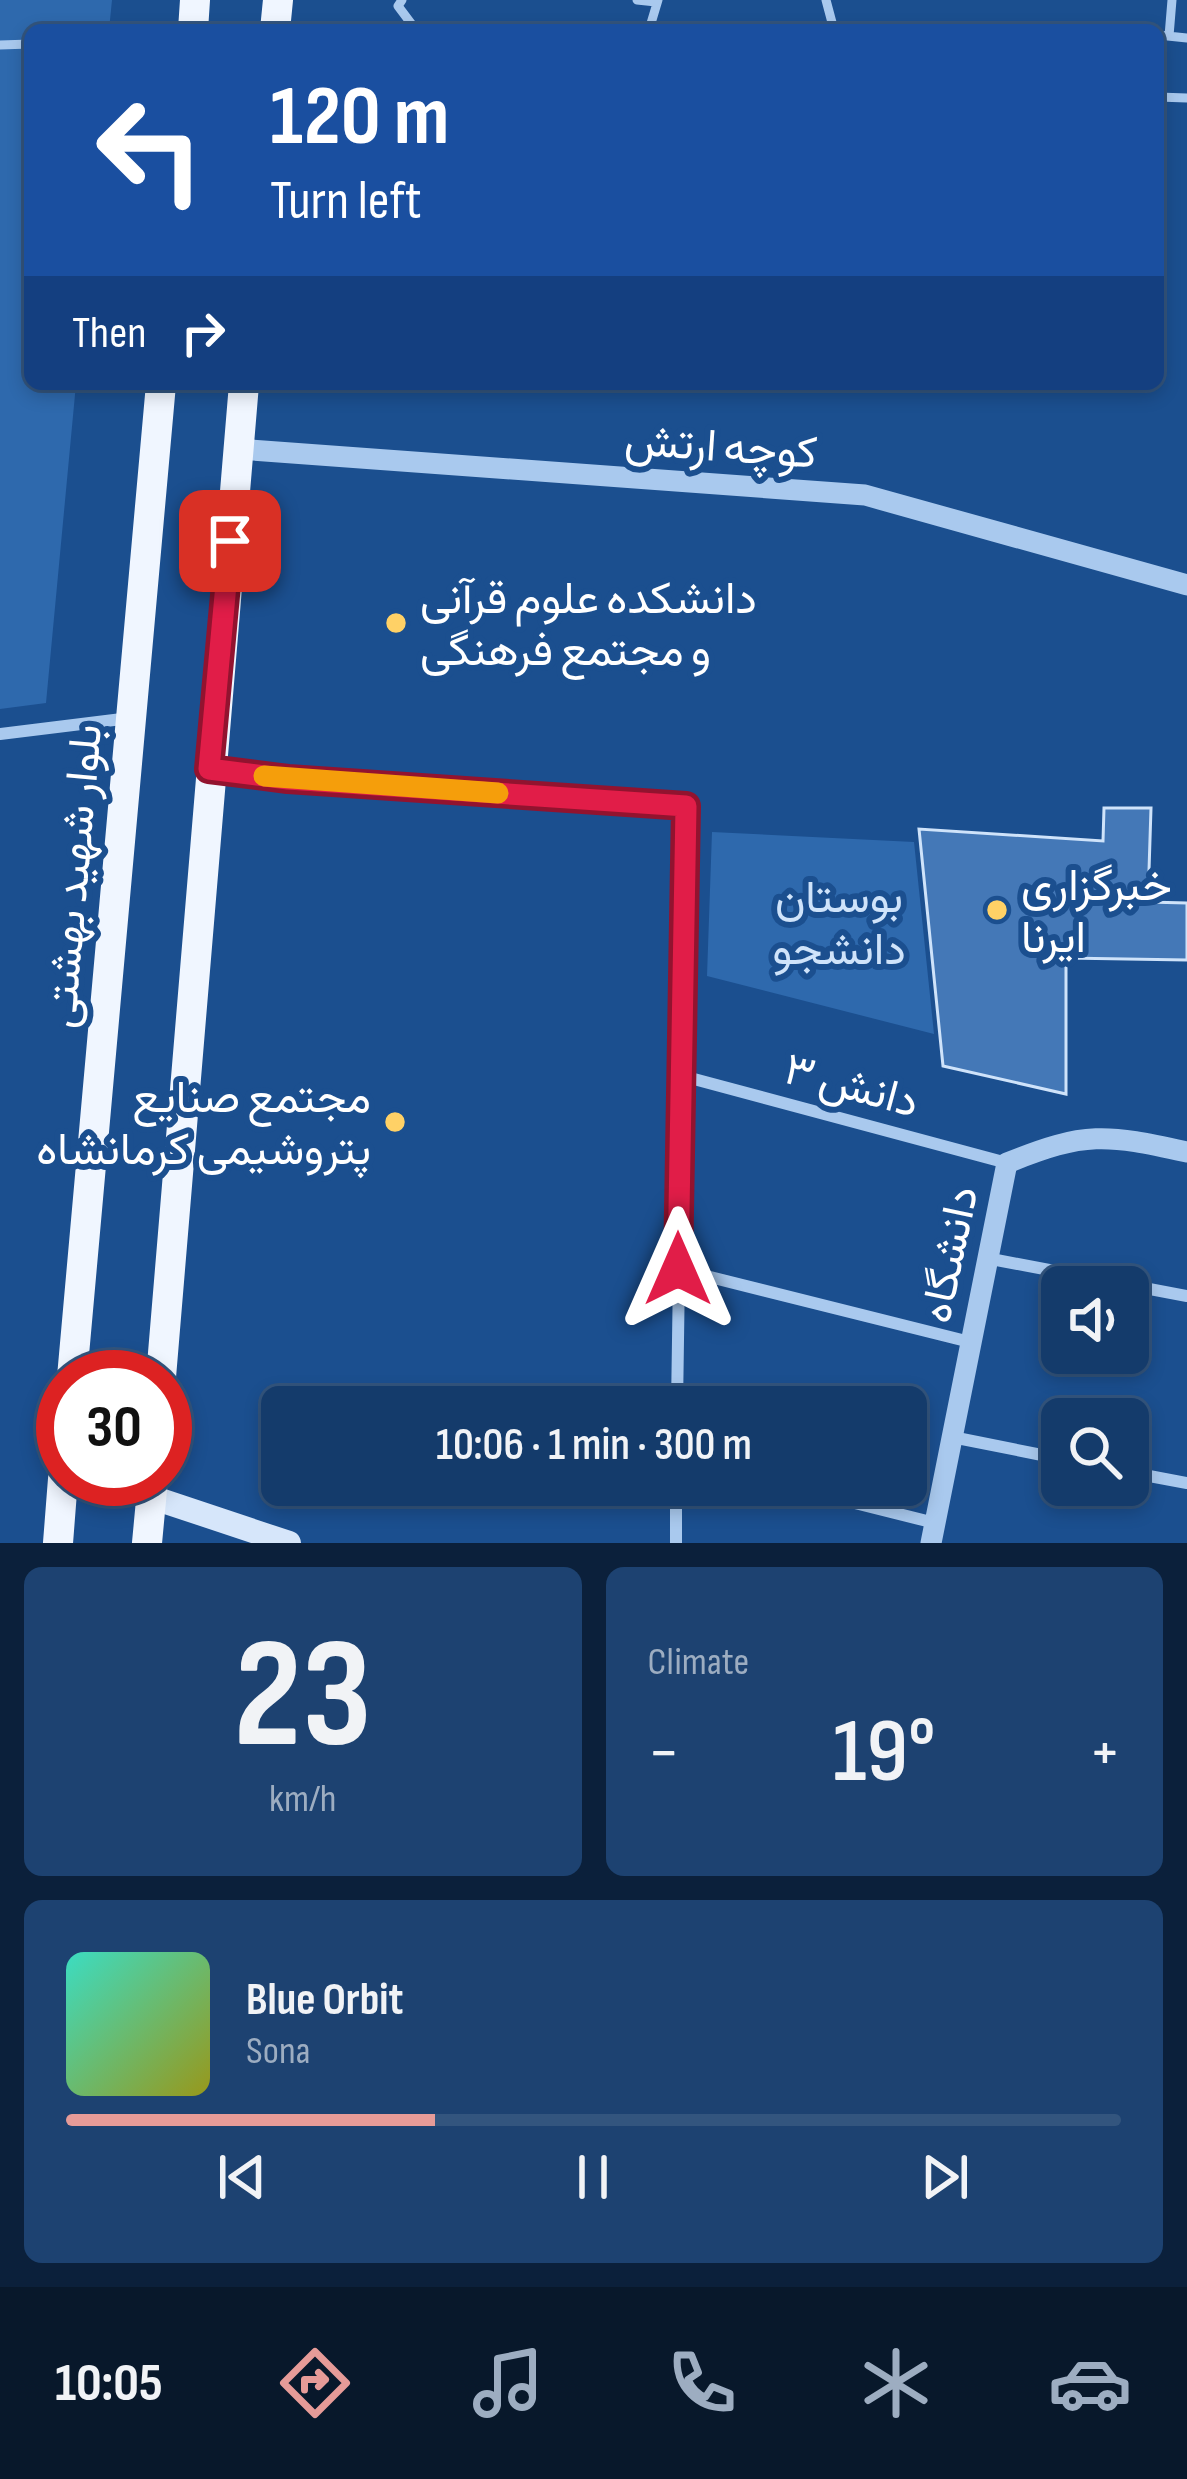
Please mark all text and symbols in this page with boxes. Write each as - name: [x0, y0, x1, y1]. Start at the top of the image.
- text: 120 m: [270, 67, 449, 168]
- icon: left: [72, 72, 228, 228]
- text: Turn left: [270, 169, 422, 234]
- icon: right: [170, 300, 236, 366]
- text: Then: [72, 306, 146, 361]
- street label: کوچه ارتش: [623, 413, 819, 483]
- pin: [179, 490, 281, 592]
- icon: arrive: [197, 508, 263, 574]
- place label: دانشکده علوم قرآنی و مجتمع فرهنگی: [420, 572, 757, 680]
- marker: دانشکده علوم قرآنی و مجتمع فرهنگی: [383, 610, 409, 636]
- street label: بلوار شهید بهشتی: [34, 722, 115, 1030]
- place label: خبرگزاری ایرنا: [1021, 859, 1172, 966]
- park label: بوستان دانشجو: [772, 871, 906, 978]
- marker: خبرگزاری ایرنا: [984, 897, 1010, 923]
- street label: دانش ۳: [778, 1042, 925, 1131]
- place label: مجتمع صنایع پتروشیمی کرمانشاه: [36, 1071, 371, 1179]
- marker: مجتمع صنایع پتروشیمی کرمانشاه: [382, 1109, 408, 1135]
- street label: دانشگاه: [909, 1181, 992, 1328]
- position arrow: [615, 1206, 741, 1332]
- map controls: [1041, 1266, 1149, 1506]
- button: sound: [1041, 1266, 1149, 1374]
- speed limit sign: 30: [36, 1350, 192, 1506]
- button: search: [1041, 1398, 1149, 1506]
- text: 10:06 · 1 min · 300 m: [436, 1418, 752, 1473]
- text: 23: [234, 1604, 372, 1791]
- text: Climate: [648, 1639, 749, 1686]
- text: 19°: [833, 1699, 936, 1807]
- text: −: [648, 1714, 680, 1793]
- text: +: [1089, 1714, 1121, 1793]
- text: km/h: [269, 1776, 336, 1823]
- text: Blue Orbit: [246, 1973, 403, 2028]
- text: Sona: [246, 2028, 311, 2075]
- icon: previous: [209, 2144, 275, 2210]
- icon: pause: [560, 2144, 626, 2210]
- icon: next: [912, 2144, 978, 2210]
- icon: directions: [273, 2341, 357, 2425]
- icon: music: [466, 2341, 550, 2425]
- icon: phone: [660, 2341, 744, 2425]
- icon: climate: [854, 2341, 938, 2425]
- icon: car: [1048, 2341, 1132, 2425]
- text: 10:05: [55, 2351, 163, 2416]

